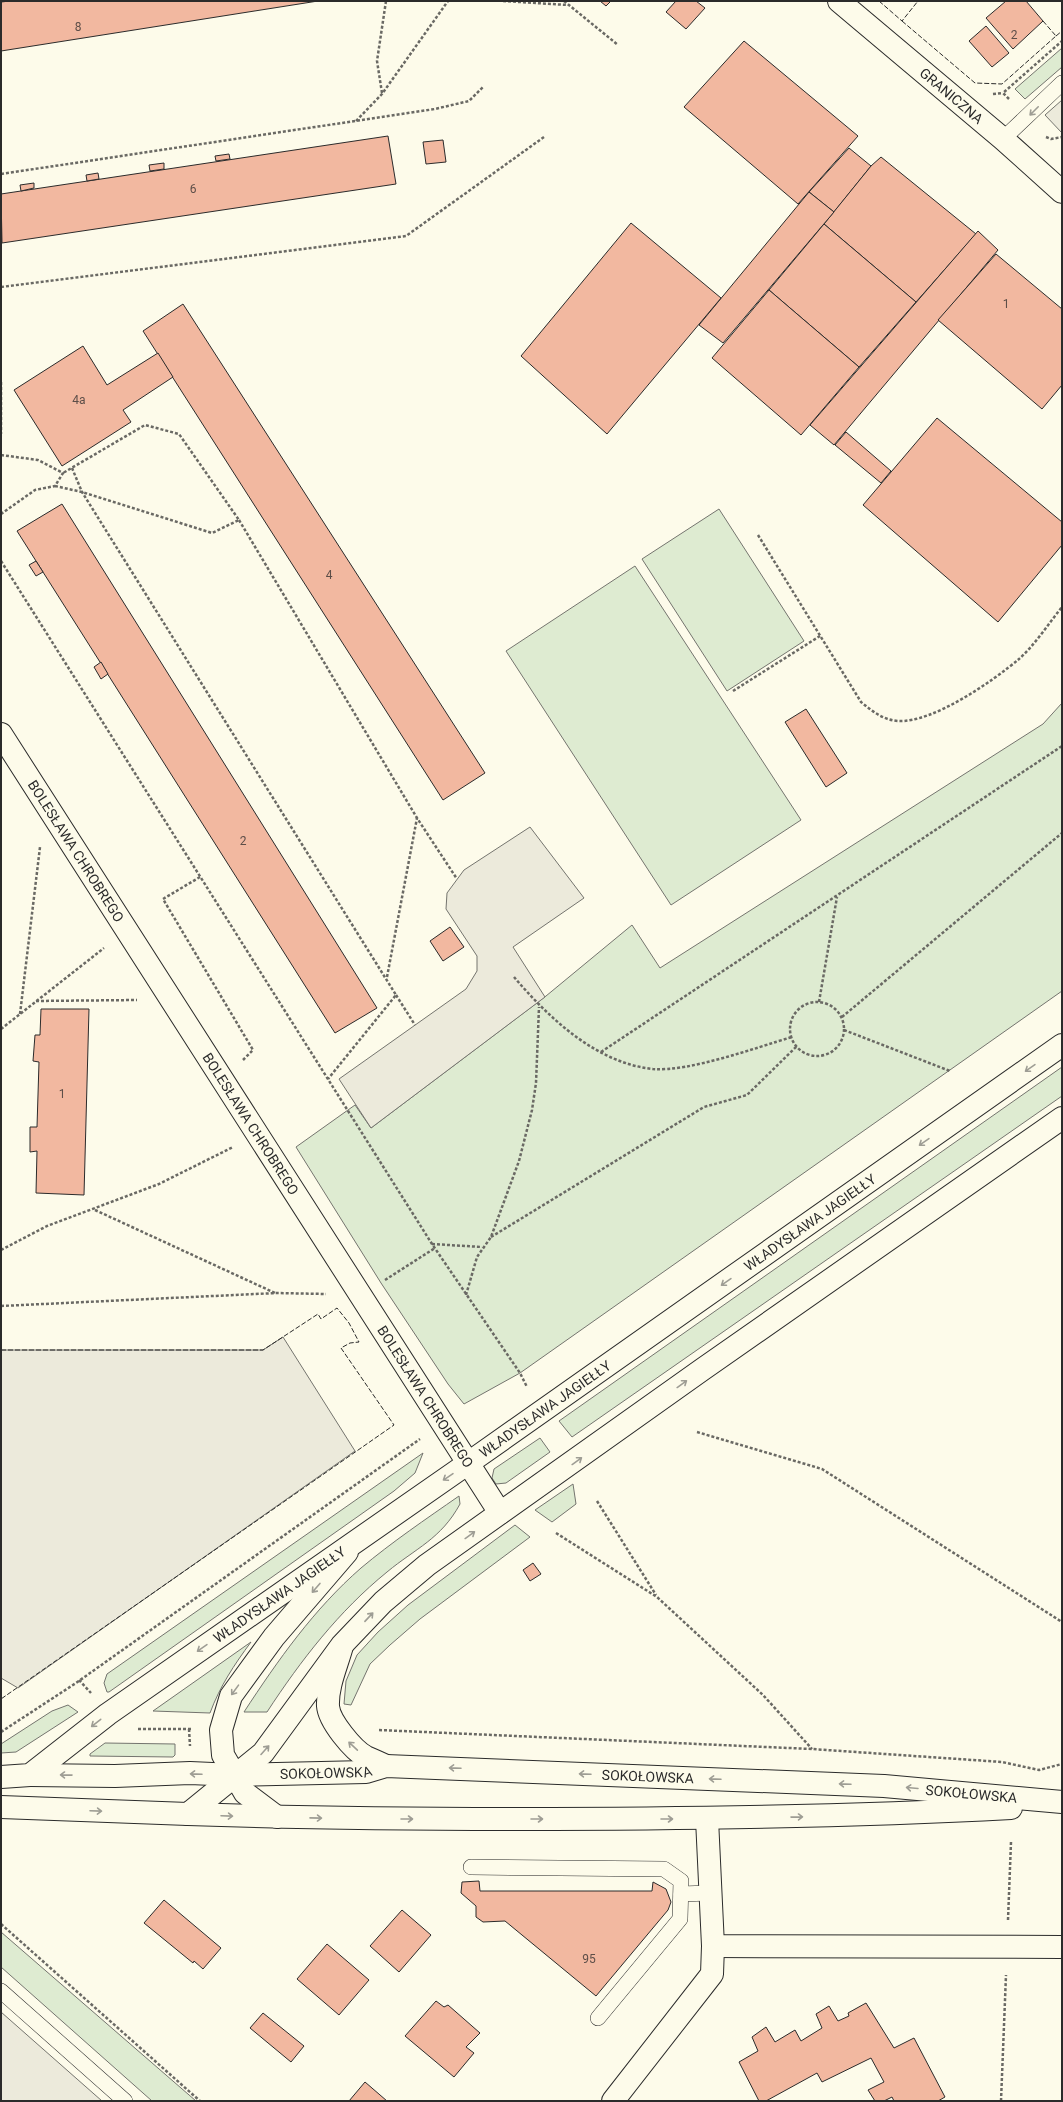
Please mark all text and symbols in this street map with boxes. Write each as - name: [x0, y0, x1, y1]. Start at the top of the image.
- house number: 8: [75, 20, 82, 34]
- house number: 2: [1011, 28, 1018, 42]
- street label: GRANICZNA: [917, 64, 986, 127]
- one-way arrow: [1030, 106, 1039, 116]
- house number: 6: [190, 182, 197, 196]
- house number: 1: [1003, 297, 1009, 311]
- house number: 4a: [72, 393, 86, 407]
- house number: 4: [326, 568, 333, 582]
- street label: BOLESŁAWA CHROBREGO: [25, 777, 127, 925]
- house number: 2: [240, 834, 247, 848]
- street label: BOLESŁAWA CHROBREGO: [199, 1050, 302, 1198]
- one-way arrow: [1025, 1064, 1036, 1072]
- house number: 1: [59, 1087, 65, 1101]
- one-way arrow: [918, 1138, 929, 1146]
- street label: WŁADYSŁAWA JAGIEŁŁY: [741, 1170, 879, 1274]
- one-way arrow: [721, 1278, 732, 1286]
- street label: BOLESŁAWA CHROBREGO: [374, 1323, 477, 1471]
- street label: WŁADYSŁAWA JAGIEŁŁY: [476, 1357, 614, 1461]
- one-way arrow: [676, 1380, 687, 1388]
- one-way arrow: [571, 1457, 582, 1465]
- one-way arrow: [443, 1473, 454, 1481]
- one-way arrow: [464, 1531, 475, 1539]
- street label: WŁADYSŁAWA JAGIEŁŁY: [210, 1543, 349, 1646]
- one-way arrow: [312, 1583, 321, 1593]
- one-way arrow: [364, 1612, 373, 1622]
- one-way arrow: [196, 1644, 207, 1652]
- one-way arrow: [231, 1684, 240, 1695]
- one-way arrow: [90, 1719, 101, 1728]
- one-way arrow: [348, 1741, 358, 1751]
- one-way arrow: [260, 1745, 269, 1755]
- street label: SOKOŁOWSKA: [280, 1763, 374, 1782]
- one-way arrow: [449, 1765, 462, 1772]
- street label: SOKOŁOWSKA: [601, 1767, 694, 1786]
- one-way arrow: [190, 1770, 203, 1777]
- one-way arrow: [579, 1770, 592, 1777]
- one-way arrow: [60, 1771, 73, 1779]
- one-way arrow: [709, 1775, 722, 1783]
- one-way arrow: [839, 1780, 852, 1788]
- street label: SOKOŁOWSKA: [925, 1782, 1018, 1806]
- one-way arrow: [906, 1784, 919, 1792]
- one-way arrow: [89, 1807, 102, 1815]
- one-way arrow: [220, 1812, 233, 1819]
- one-way arrow: [790, 1813, 803, 1821]
- one-way arrow: [309, 1814, 322, 1822]
- one-way arrow: [400, 1815, 413, 1823]
- one-way arrow: [530, 1815, 543, 1823]
- one-way arrow: [660, 1815, 673, 1823]
- house number: 95: [582, 1952, 596, 1966]

